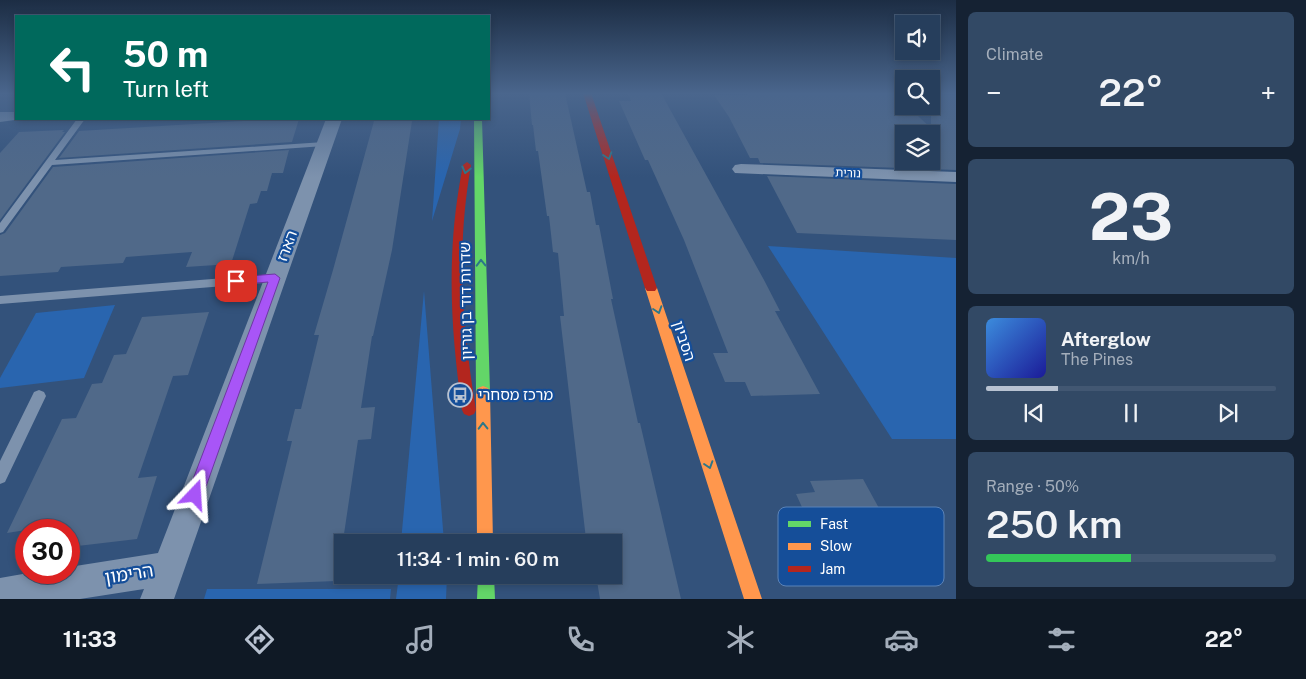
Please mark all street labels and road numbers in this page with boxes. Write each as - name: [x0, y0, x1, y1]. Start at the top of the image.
- street label: נורית: [835, 166, 861, 180]
- street label: הארז: [273, 228, 300, 264]
- street label: שדרות דוד בן גוריון: [456, 242, 475, 360]
- street label: הסביון: [670, 318, 699, 363]
- street label: הרימון: [103, 559, 155, 588]

